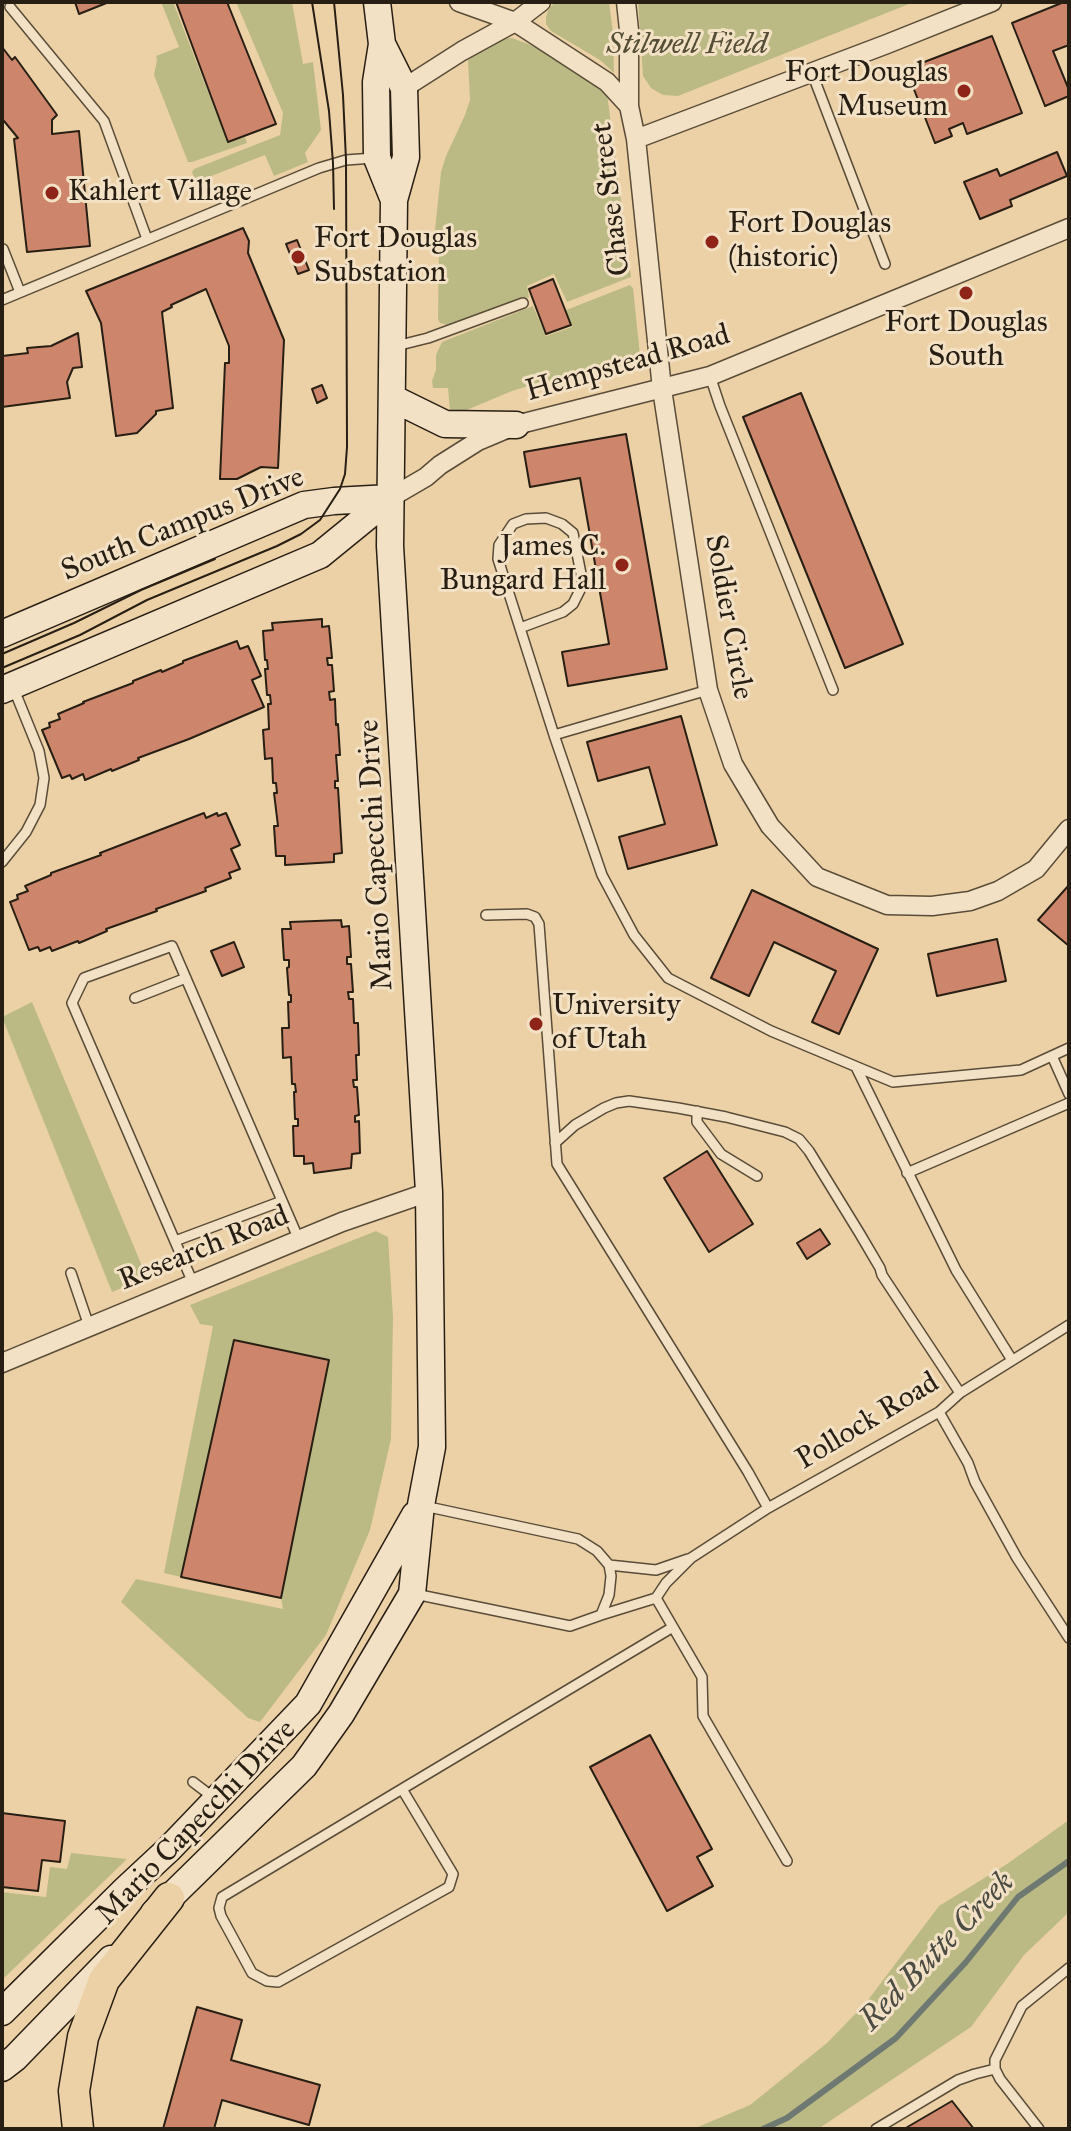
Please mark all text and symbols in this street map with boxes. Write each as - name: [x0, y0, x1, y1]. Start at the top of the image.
- park label: Stilwell Field: [606, 28, 768, 64]
- place label: Fort Douglas Museum: [785, 56, 948, 126]
- marker: Fort Douglas Museum: [955, 82, 973, 100]
- street label: Chase Street: [585, 120, 639, 278]
- place label: Kahlert Village: [68, 175, 252, 211]
- marker: Kahlert Village: [43, 184, 61, 202]
- place label: Fort Douglas (historic): [728, 207, 891, 278]
- place label: Fort Douglas Substation: [314, 222, 477, 292]
- marker: Fort Douglas (historic): [703, 233, 721, 251]
- marker: Fort Douglas Substation: [289, 248, 307, 266]
- marker: Fort Douglas South: [957, 284, 975, 302]
- place label: Fort Douglas South: [884, 306, 1048, 376]
- street label: Hempstead Road: [522, 318, 734, 410]
- street label: South Campus Drive: [56, 460, 310, 590]
- place label: James C. Bungard Hall: [440, 530, 606, 600]
- street label: Soldier Circle: [696, 532, 760, 702]
- marker: James C. Bungard Hall: [613, 556, 631, 574]
- street label: Mario Capecchi Drive: [352, 719, 402, 991]
- place label: University of Utah: [552, 989, 681, 1060]
- marker: University of Utah: [527, 1015, 545, 1033]
- street label: Research Road: [114, 1199, 294, 1299]
- street label: Pollock Road: [790, 1365, 946, 1479]
- street label: Mario Capecchi Drive: [90, 1713, 304, 1933]
- water label: Red Butte Creek: [852, 1864, 1024, 2040]

